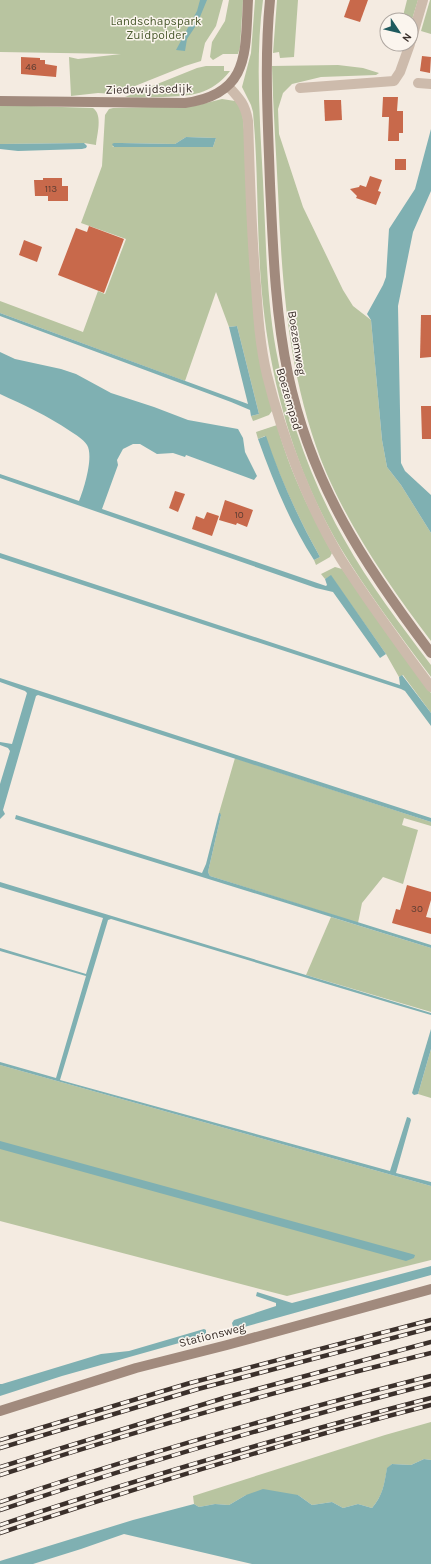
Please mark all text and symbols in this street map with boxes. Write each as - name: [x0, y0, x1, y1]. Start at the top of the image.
- north arrow: [379, 12, 419, 52]
- park label: Landschapspark Zuidpolder: [111, 14, 202, 42]
- text: N: [399, 30, 414, 44]
- house number: 46: [25, 61, 37, 73]
- street label: Ziedewijdsedijk: [105, 81, 193, 97]
- house number: 113: [45, 183, 57, 195]
- street label: Boezemweg: [285, 310, 309, 376]
- street label: Boezempad: [273, 366, 305, 432]
- house number: 10: [234, 509, 244, 521]
- house number: 30: [411, 903, 423, 915]
- street label: Stationsweg: [177, 1320, 247, 1350]

